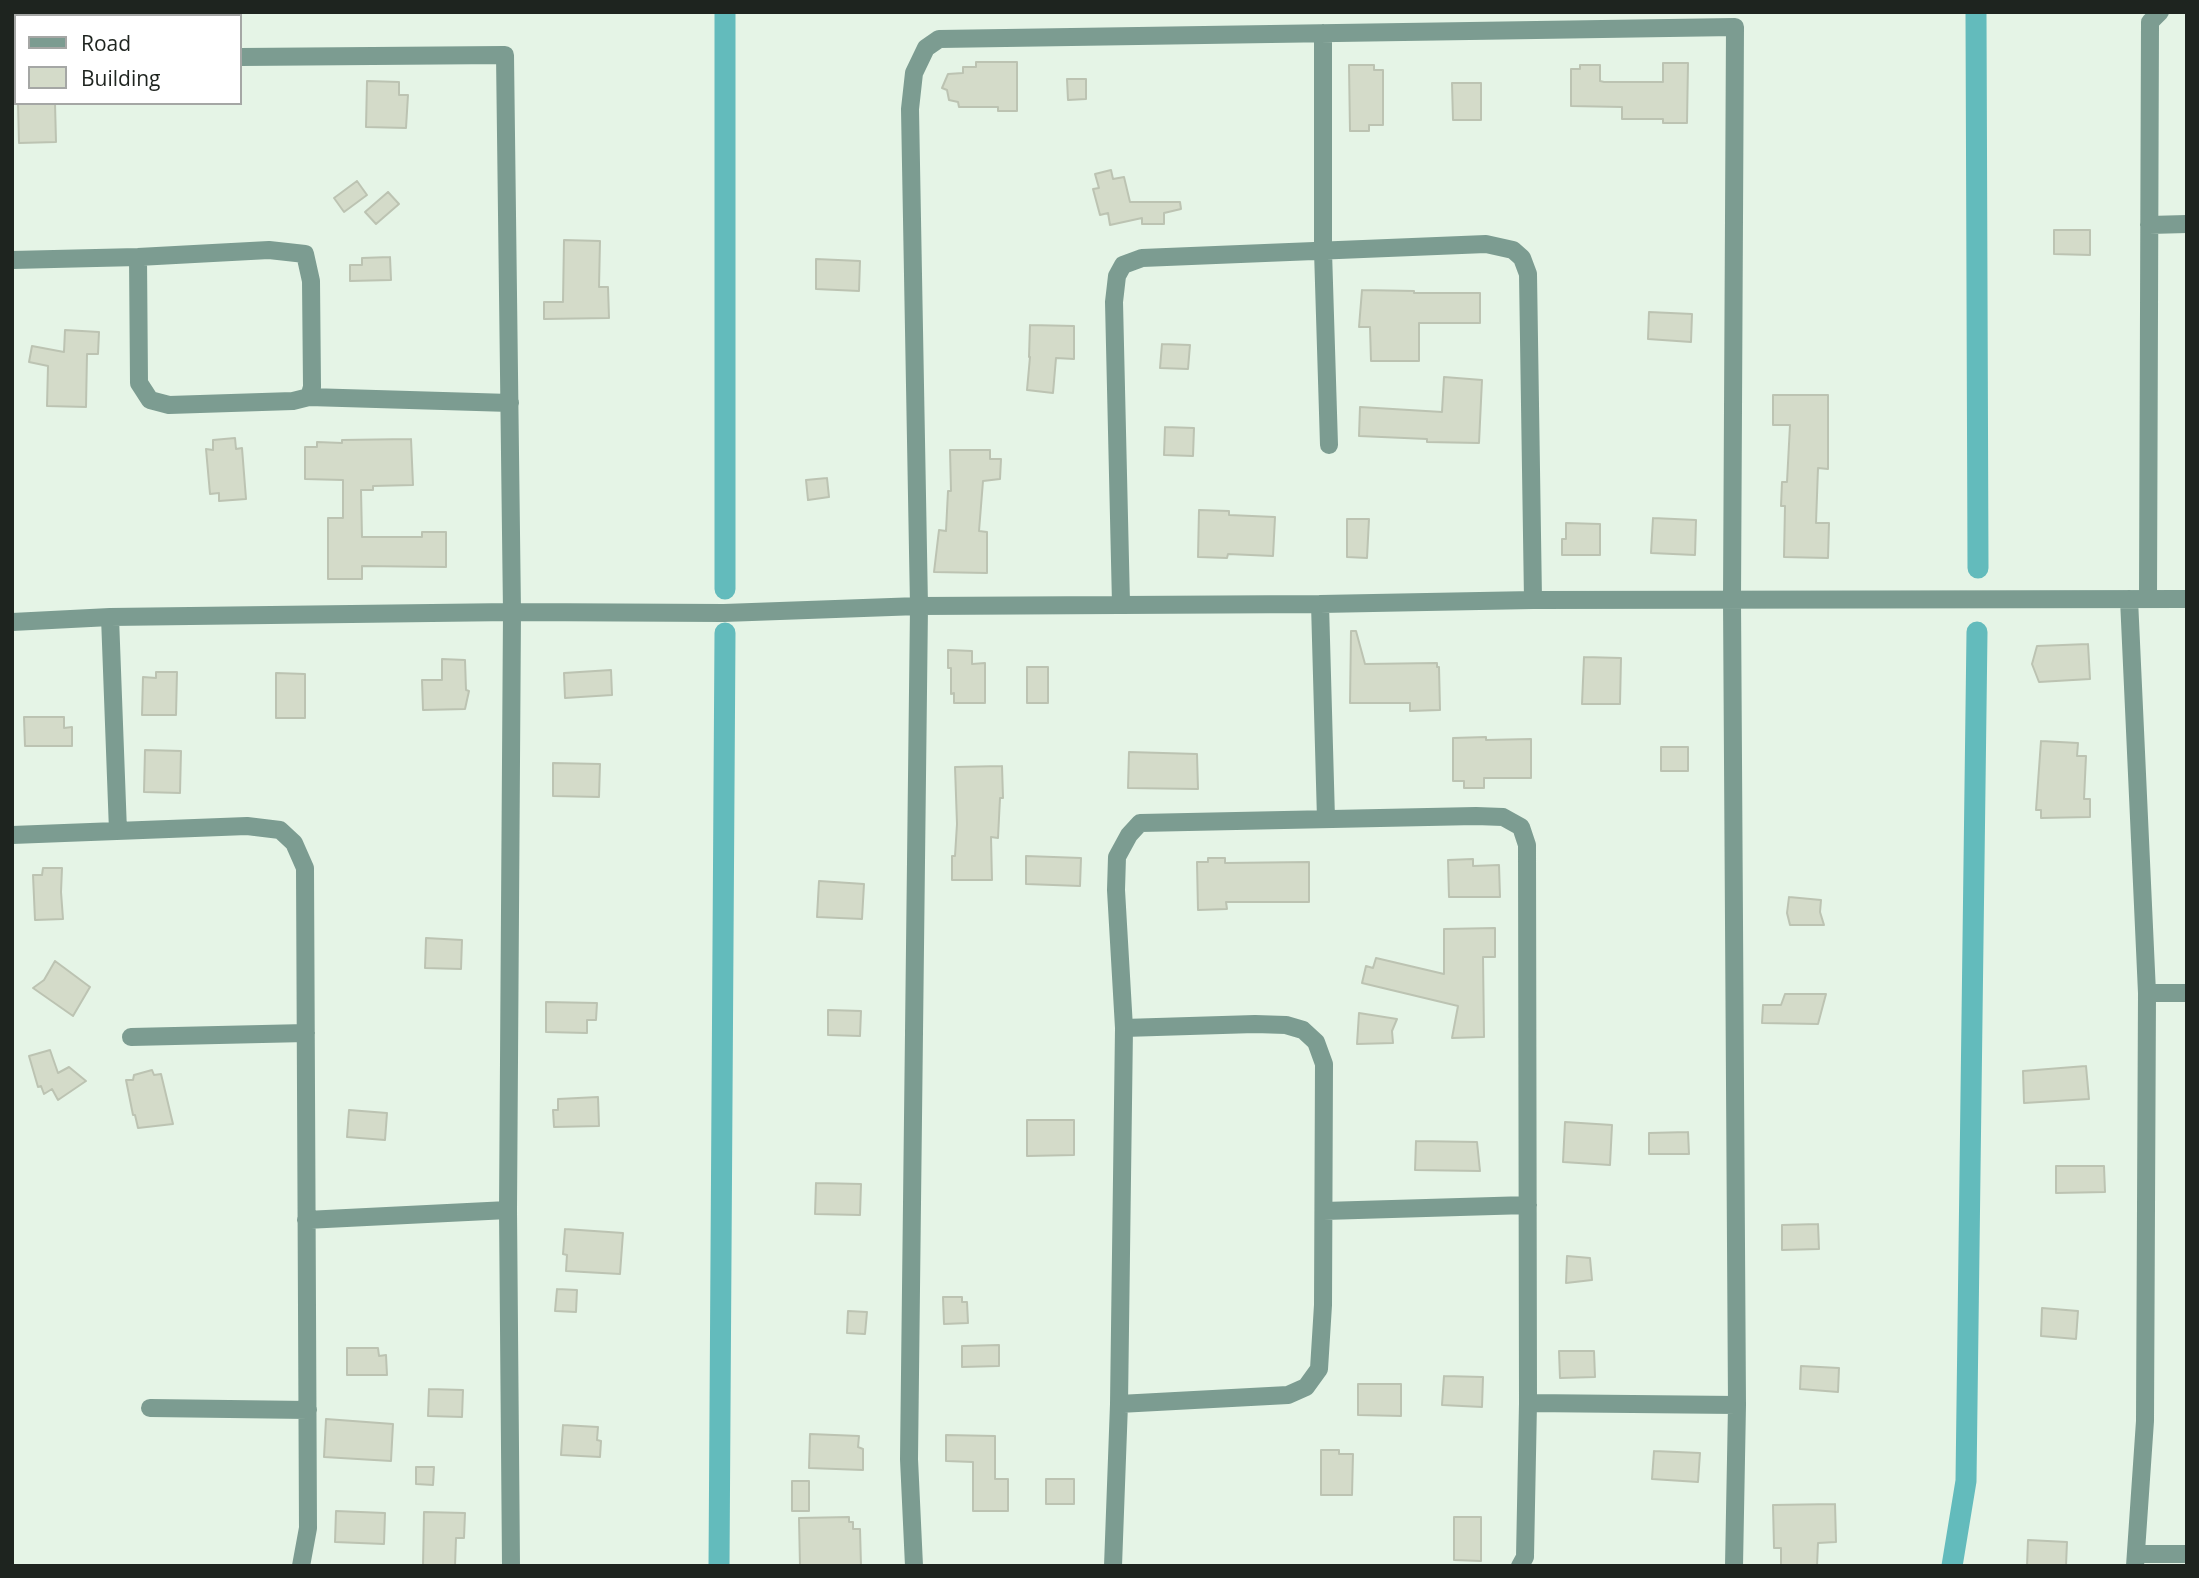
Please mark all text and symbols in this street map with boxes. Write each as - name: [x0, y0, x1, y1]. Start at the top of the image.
- legend: [14, 14, 242, 105]
- text: Road: [81, 29, 131, 57]
- text: Building: [81, 64, 160, 92]

